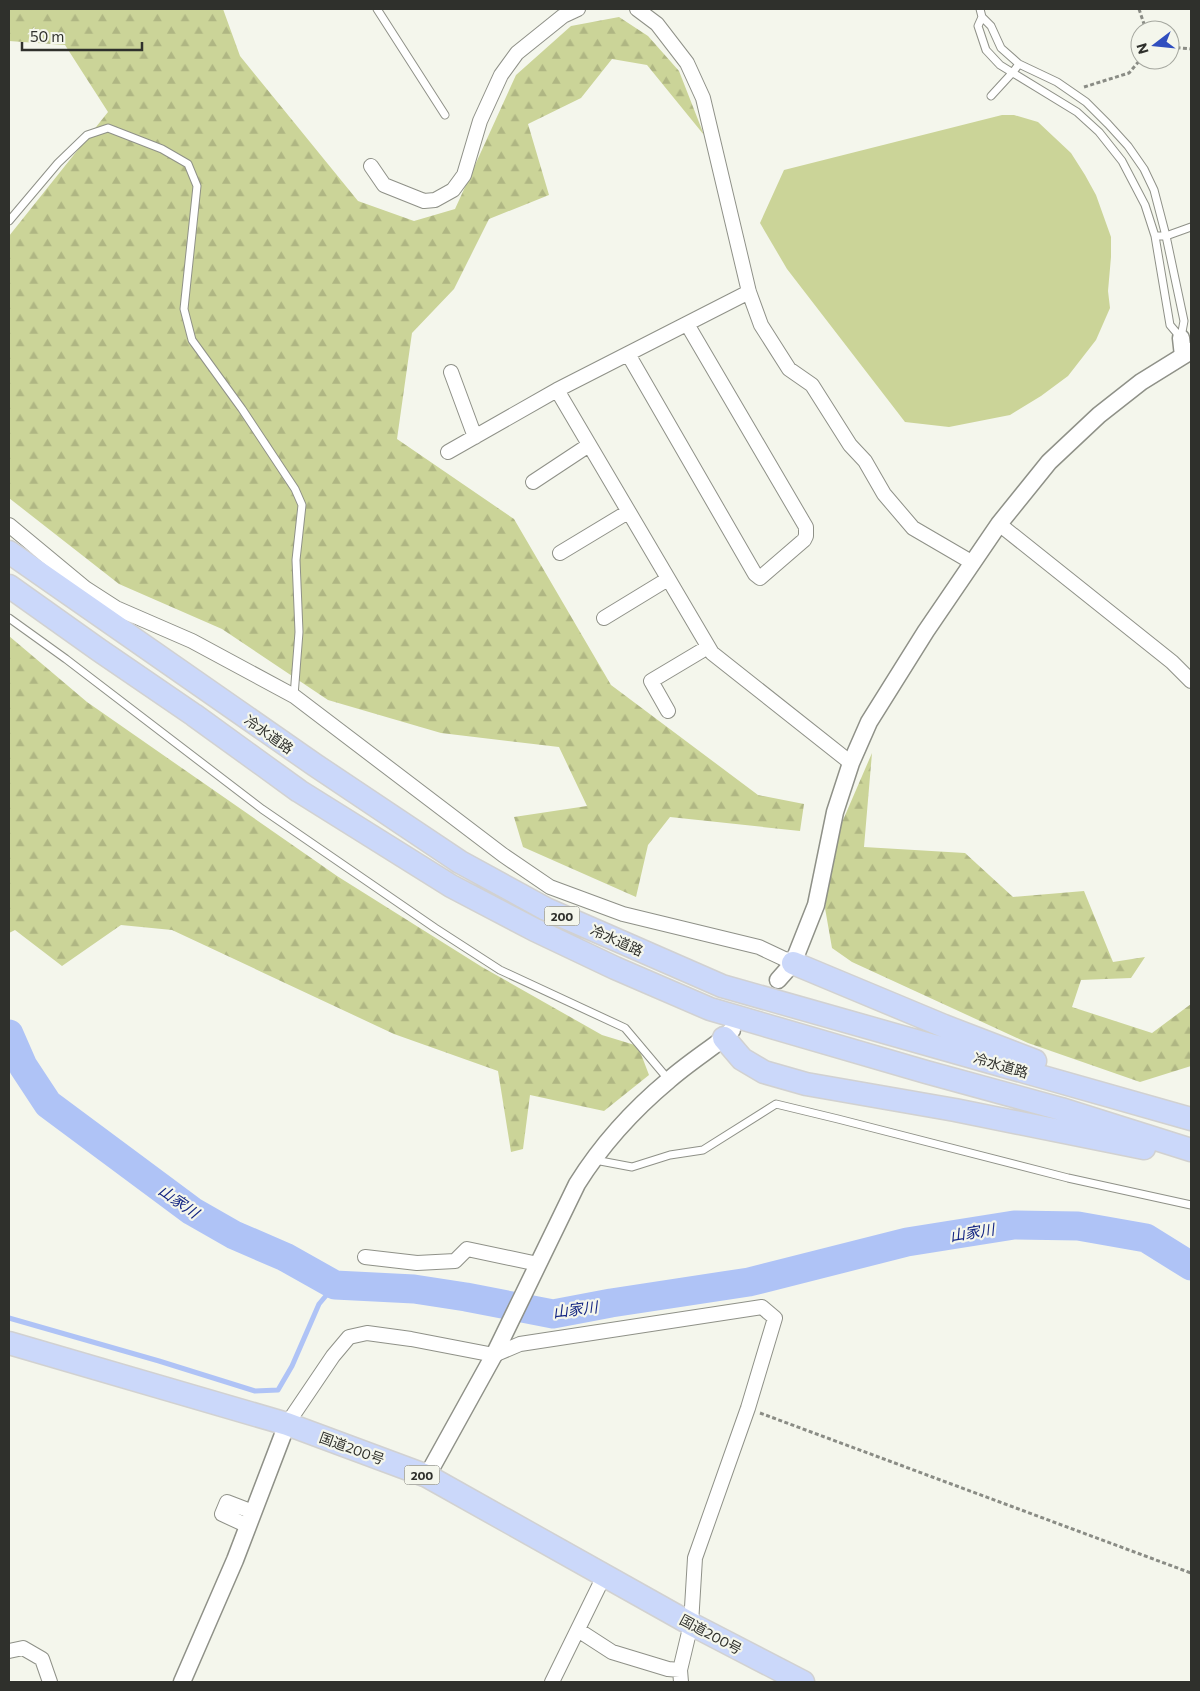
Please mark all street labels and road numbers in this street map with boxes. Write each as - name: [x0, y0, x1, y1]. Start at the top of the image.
- street label: 冷水道路: [241, 711, 297, 757]
- road number: 200: [544, 906, 580, 926]
- street label: 冷水道路: [588, 921, 646, 959]
- street label: 冷水道路: [972, 1049, 1030, 1081]
- street label: 国道200号: [317, 1428, 387, 1468]
- road number: 200: [404, 1466, 440, 1484]
- street label: 国道200号: [677, 1611, 745, 1657]

